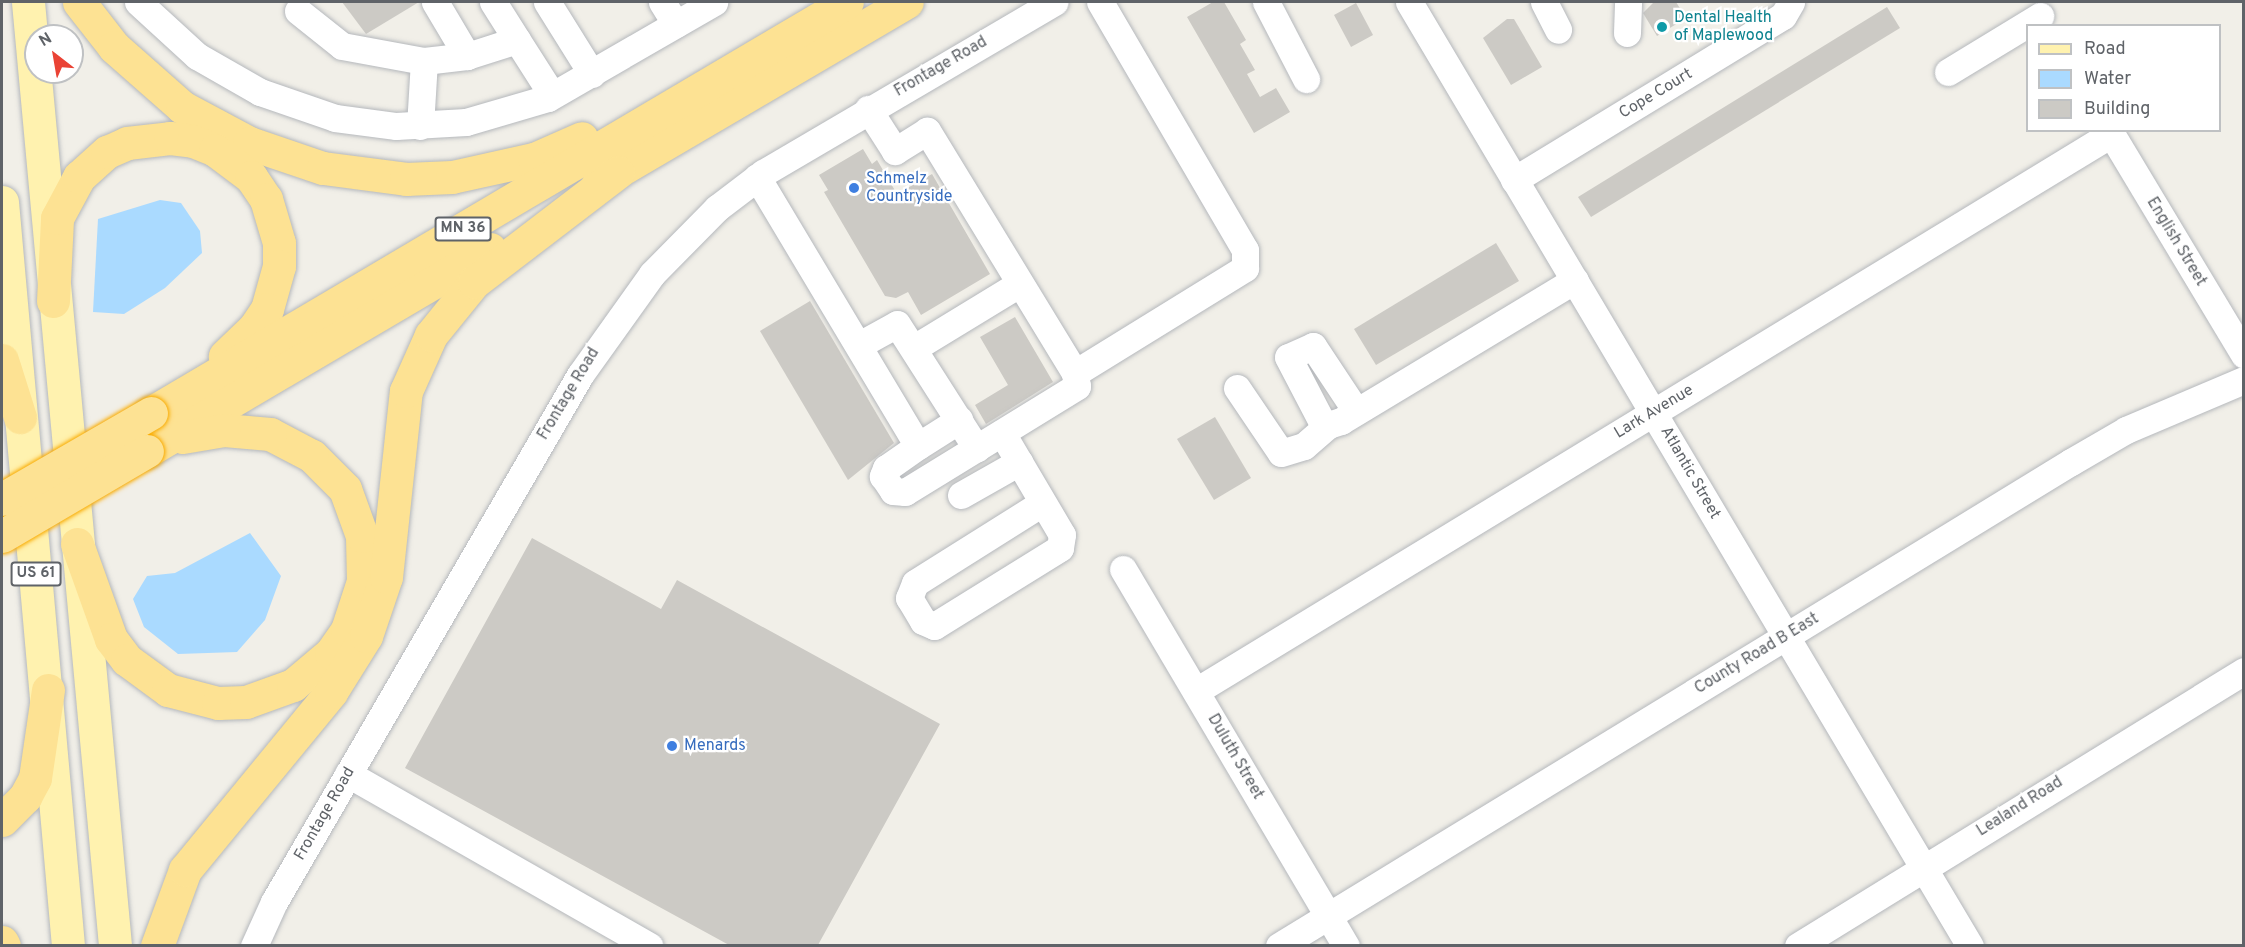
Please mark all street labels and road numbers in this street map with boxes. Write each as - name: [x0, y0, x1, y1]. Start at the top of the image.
- street label: Frontage Road: [891, 33, 991, 101]
- street label: Cope Court: [1616, 65, 1696, 123]
- street label: English Street: [2142, 194, 2210, 290]
- road number: MN 36: [434, 217, 492, 241]
- street label: Frontage Road: [534, 344, 604, 444]
- street label: Lark Avenue: [1611, 381, 1697, 443]
- street label: Atlantic Street: [1656, 423, 1724, 523]
- road number: US 61: [10, 562, 62, 586]
- street label: County Road B East: [1691, 609, 1823, 699]
- street label: Duluth Street: [1203, 711, 1267, 803]
- street label: Frontage Road: [291, 764, 359, 864]
- street label: Lealand Road: [1973, 773, 2067, 841]

